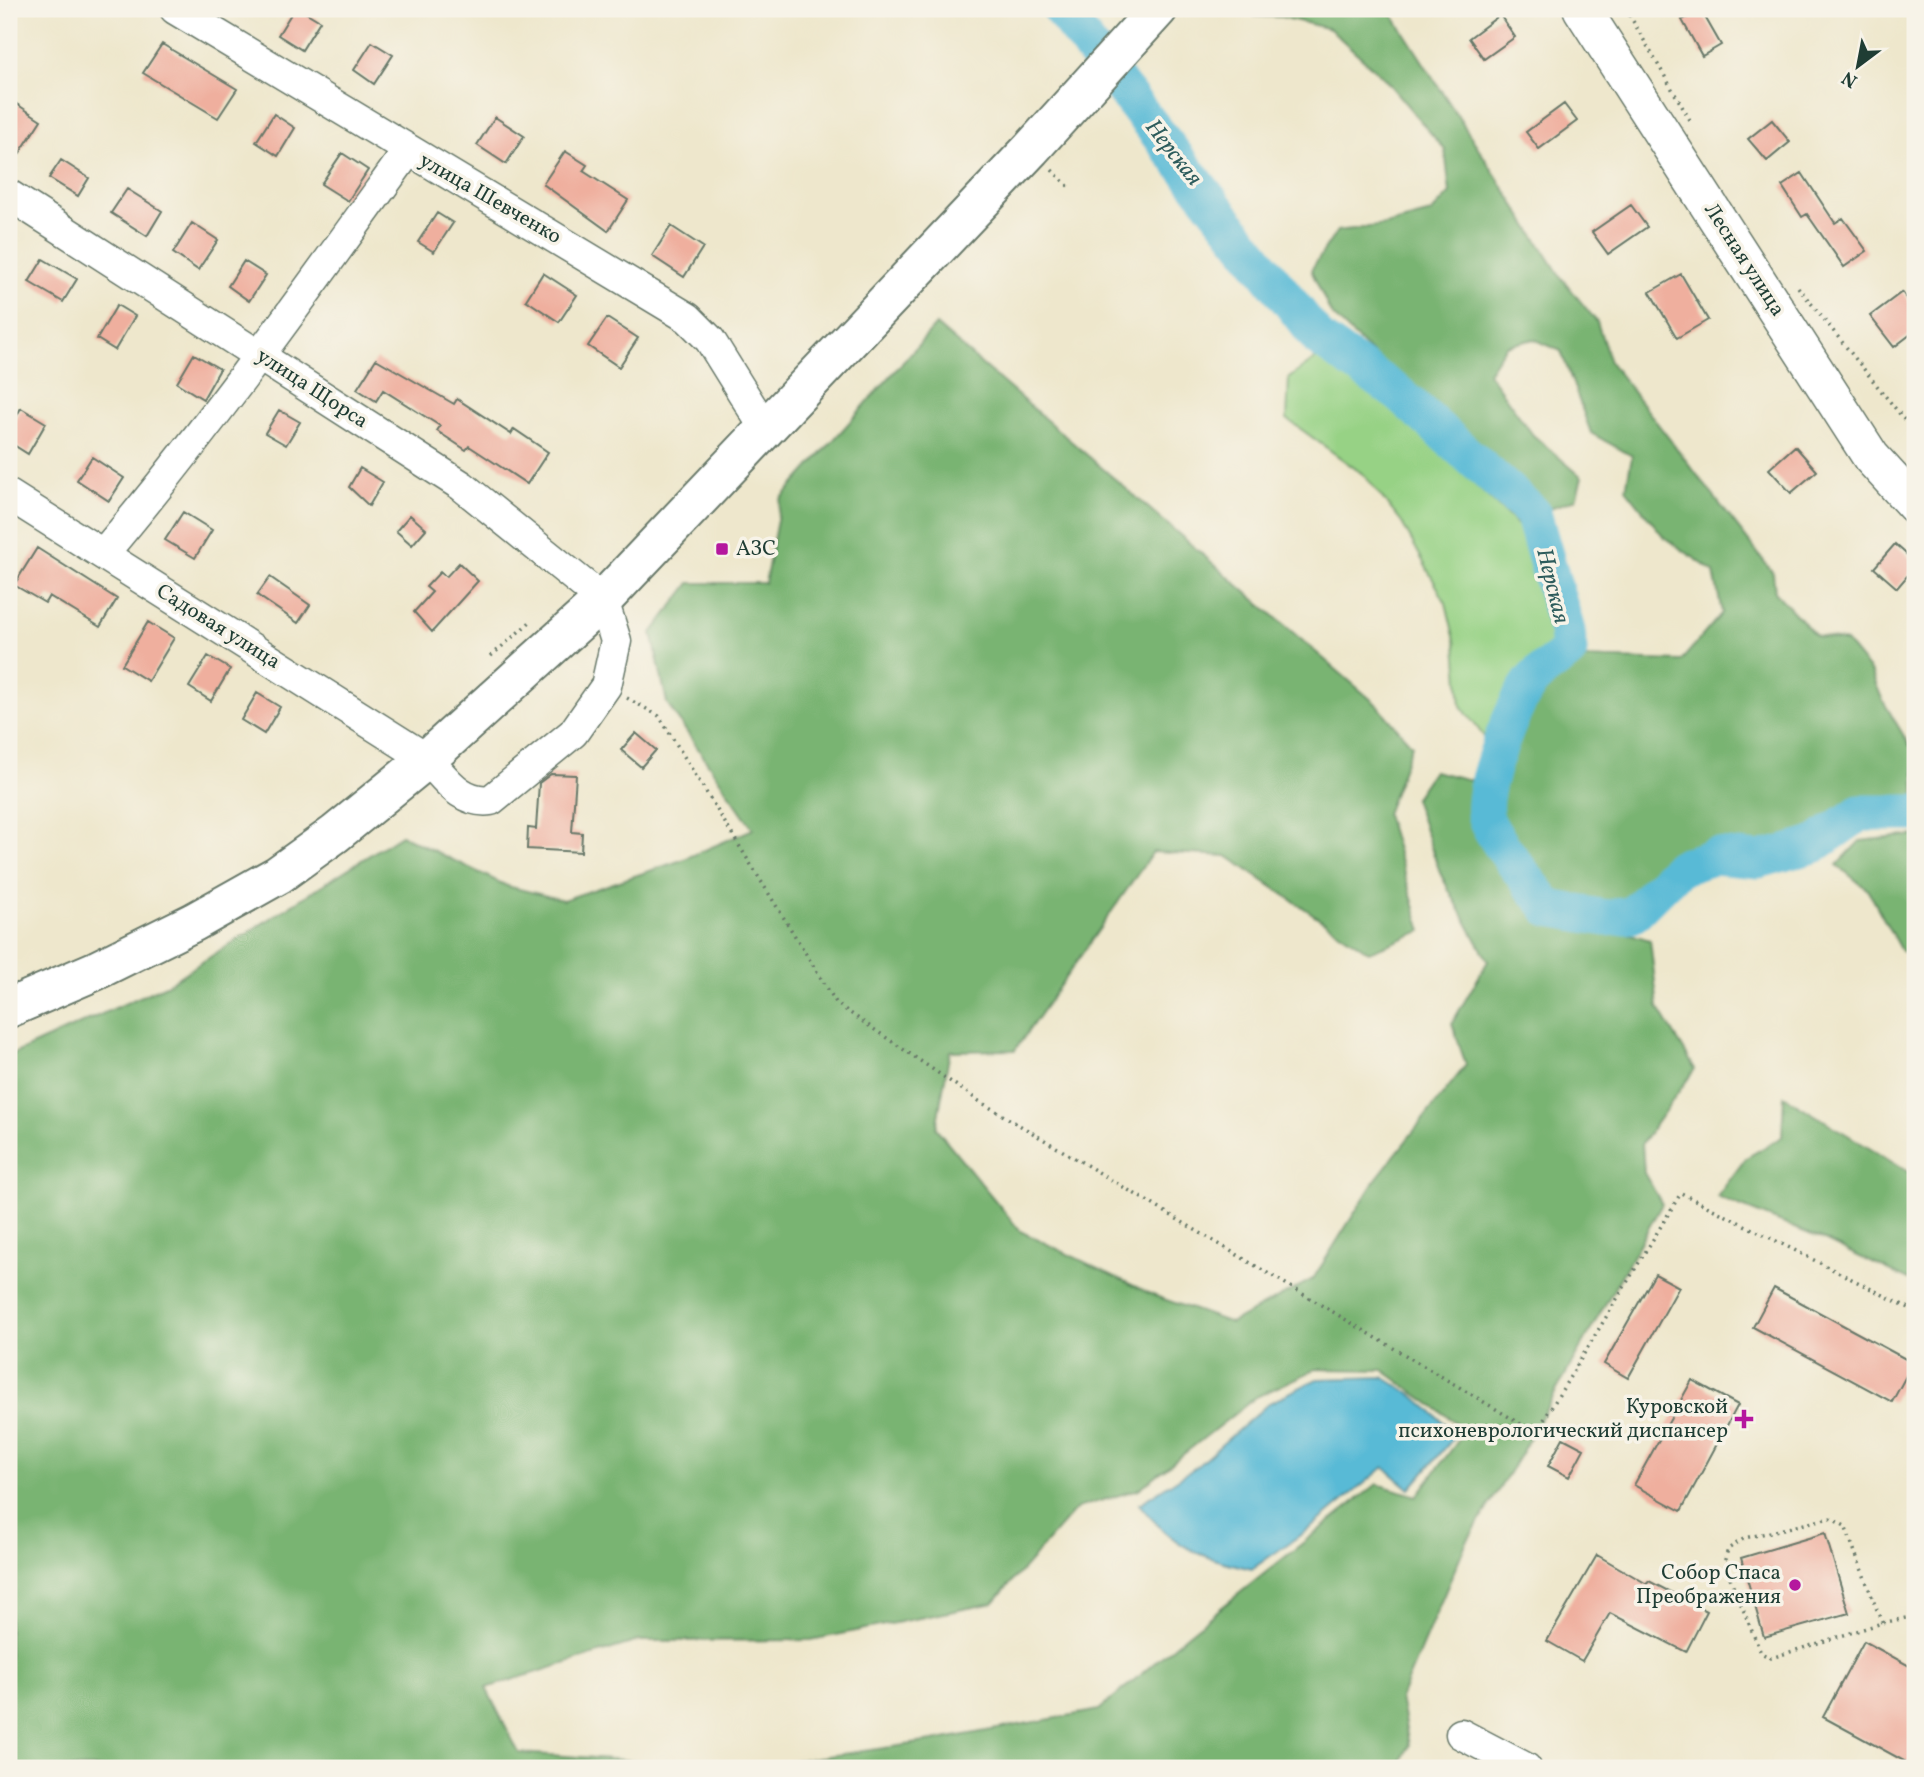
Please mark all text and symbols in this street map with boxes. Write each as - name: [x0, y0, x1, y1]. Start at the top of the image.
- north arrow: [1822, 32, 1892, 102]
- text: N: [1837, 64, 1863, 93]
- water label: Нерская: [1137, 113, 1209, 193]
- street label: улица Шевченко: [414, 146, 566, 252]
- street label: Лесная улица: [1697, 198, 1791, 322]
- street label: улица Щорса: [250, 342, 374, 436]
- place label: АЗС: [736, 535, 776, 564]
- marker: АЗС: [714, 541, 730, 557]
- water label: Нерская: [1527, 545, 1577, 627]
- street label: Садовая улица: [150, 577, 286, 677]
- place label: Куровской психоневрологический диспансер: [1398, 1393, 1728, 1446]
- marker: Куровской психоневрологический диспансер: [1734, 1409, 1754, 1429]
- place label: Собор Спаса Преображения: [1636, 1559, 1781, 1612]
- marker: Собор Спаса Преображения: [1787, 1577, 1803, 1593]

